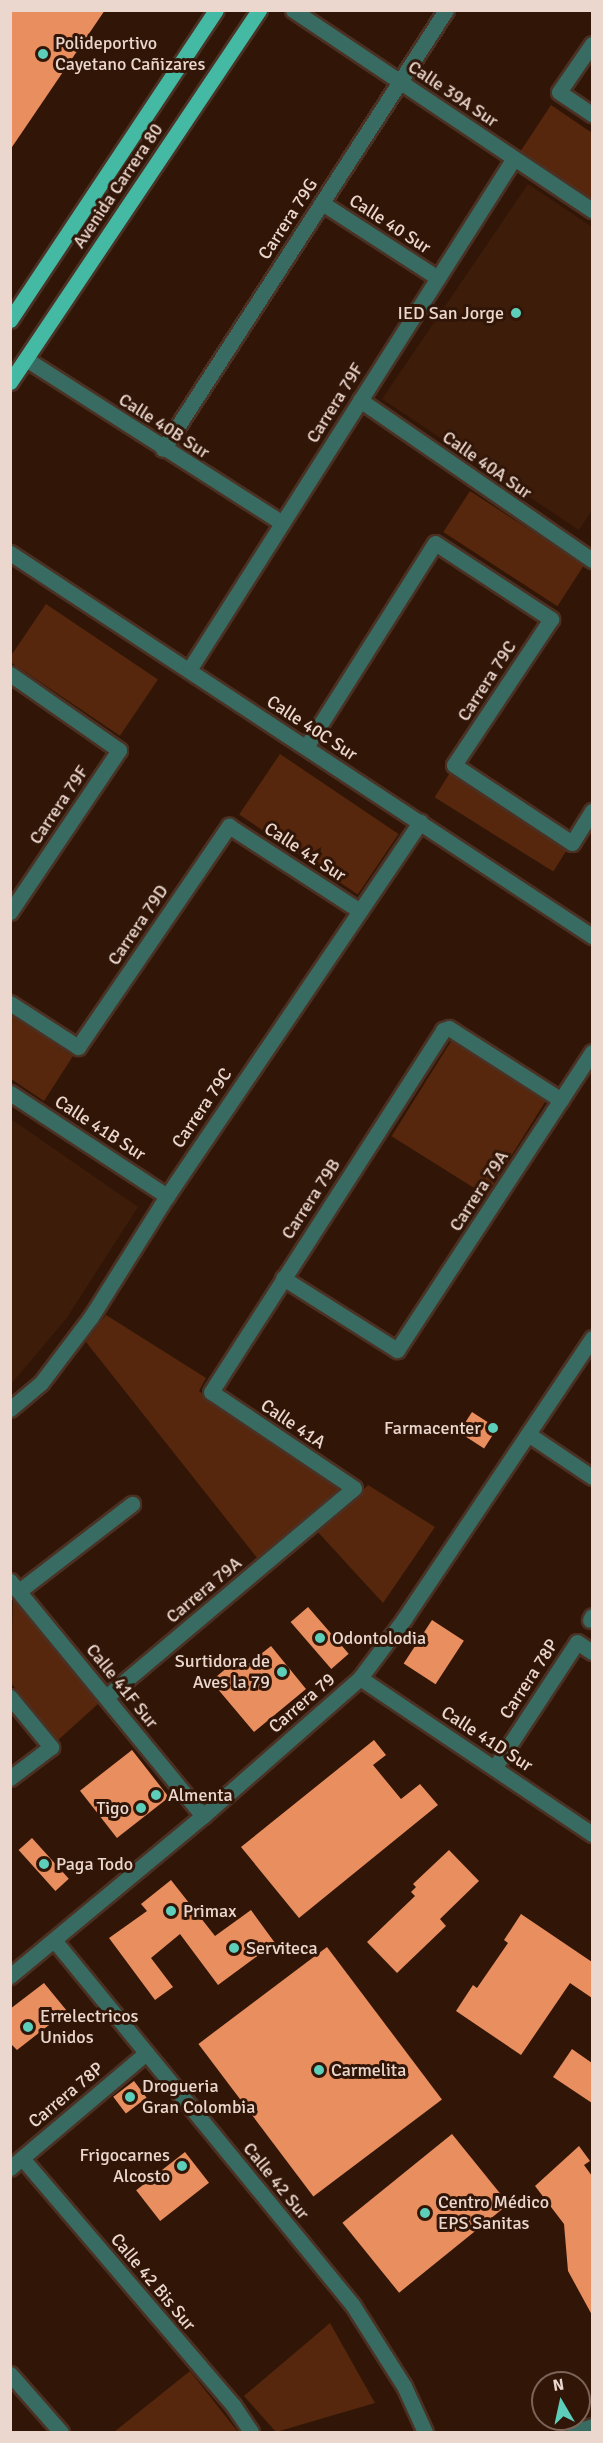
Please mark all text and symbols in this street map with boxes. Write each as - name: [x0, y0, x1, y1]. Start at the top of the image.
- place label: Polideportivo Cayetano Cañizares: [55, 33, 205, 76]
- marker: Polideportivo Cayetano Cañizares: [36, 47, 50, 61]
- street label: Calle 39A Sur: [404, 56, 502, 132]
- street label: Avenida Carrera 80: [68, 120, 168, 252]
- street label: Carrera 79G: [254, 174, 322, 264]
- street label: Calle 40 Sur: [345, 190, 435, 258]
- place label: IED San Jorge: [398, 302, 504, 324]
- marker: IED San Jorge: [509, 306, 523, 320]
- street label: Carrera 79F: [302, 359, 368, 447]
- street label: Calle 40B Sur: [115, 389, 213, 463]
- street label: Calle 40A Sur: [438, 426, 536, 504]
- street label: Carrera 79C: [453, 637, 521, 725]
- street label: Calle 40C Sur: [263, 691, 361, 765]
- street label: Carrera 79F: [25, 762, 93, 848]
- street label: Calle 41 Sur: [260, 818, 350, 886]
- street label: Carrera 79D: [103, 881, 173, 969]
- street label: Carrera 79C: [167, 1064, 237, 1152]
- street label: Calle 41B Sur: [51, 1091, 149, 1165]
- street label: Carrera 79A: [445, 1147, 513, 1235]
- street label: Carrera 79B: [277, 1155, 345, 1243]
- street label: Calle 41A: [257, 1395, 329, 1453]
- place label: Farmacenter: [384, 1417, 481, 1439]
- marker: Farmacenter: [486, 1421, 500, 1435]
- street label: Carrera 79A: [162, 1552, 246, 1628]
- place label: Odontolodia: [332, 1627, 426, 1649]
- marker: Odontolodia: [313, 1631, 327, 1645]
- street label: Carrera 78P: [495, 1635, 563, 1723]
- street label: Calle 41F Sur: [81, 1639, 163, 1733]
- place label: Surtidora de Aves la 79: [175, 1651, 270, 1694]
- marker: Surtidora de Aves la 79: [275, 1665, 289, 1679]
- street label: Carrera 79: [264, 1668, 340, 1738]
- street label: Calle 41D Sur: [437, 1701, 537, 1777]
- place label: Almenta: [168, 1784, 233, 1806]
- marker: Almenta: [149, 1788, 163, 1802]
- place label: Tigo: [96, 1797, 129, 1819]
- marker: Tigo: [134, 1801, 148, 1815]
- place label: Paga Todo: [56, 1853, 133, 1875]
- marker: Paga Todo: [37, 1857, 51, 1871]
- place label: Primax: [183, 1900, 237, 1922]
- marker: Primax: [164, 1904, 178, 1918]
- place label: Serviteca: [246, 1937, 318, 1959]
- marker: Serviteca: [227, 1941, 241, 1955]
- place label: Errelectricos Unidos: [40, 2006, 138, 2048]
- marker: Errelectricos Unidos: [21, 2020, 35, 2034]
- street label: Carrera 78P: [24, 2057, 108, 2133]
- place label: Carmelita: [331, 2059, 406, 2081]
- marker: Carmelita: [312, 2063, 326, 2077]
- place label: Drogueria Gran Colombia: [142, 2076, 255, 2118]
- marker: Drogueria Gran Colombia: [123, 2090, 137, 2104]
- street label: Calle 42 Sur: [238, 2138, 314, 2224]
- place label: Frigocarnes Alcosto: [79, 2145, 170, 2188]
- marker: Frigocarnes Alcosto: [175, 2159, 189, 2173]
- place label: Centro Médico EPS Sanitas: [438, 2192, 549, 2234]
- marker: Centro Médico EPS Sanitas: [416, 2204, 434, 2222]
- street label: Calle 42 Bis Sur: [106, 2229, 200, 2335]
- north arrow: [531, 2371, 591, 2431]
- text: N: [551, 2374, 566, 2396]

